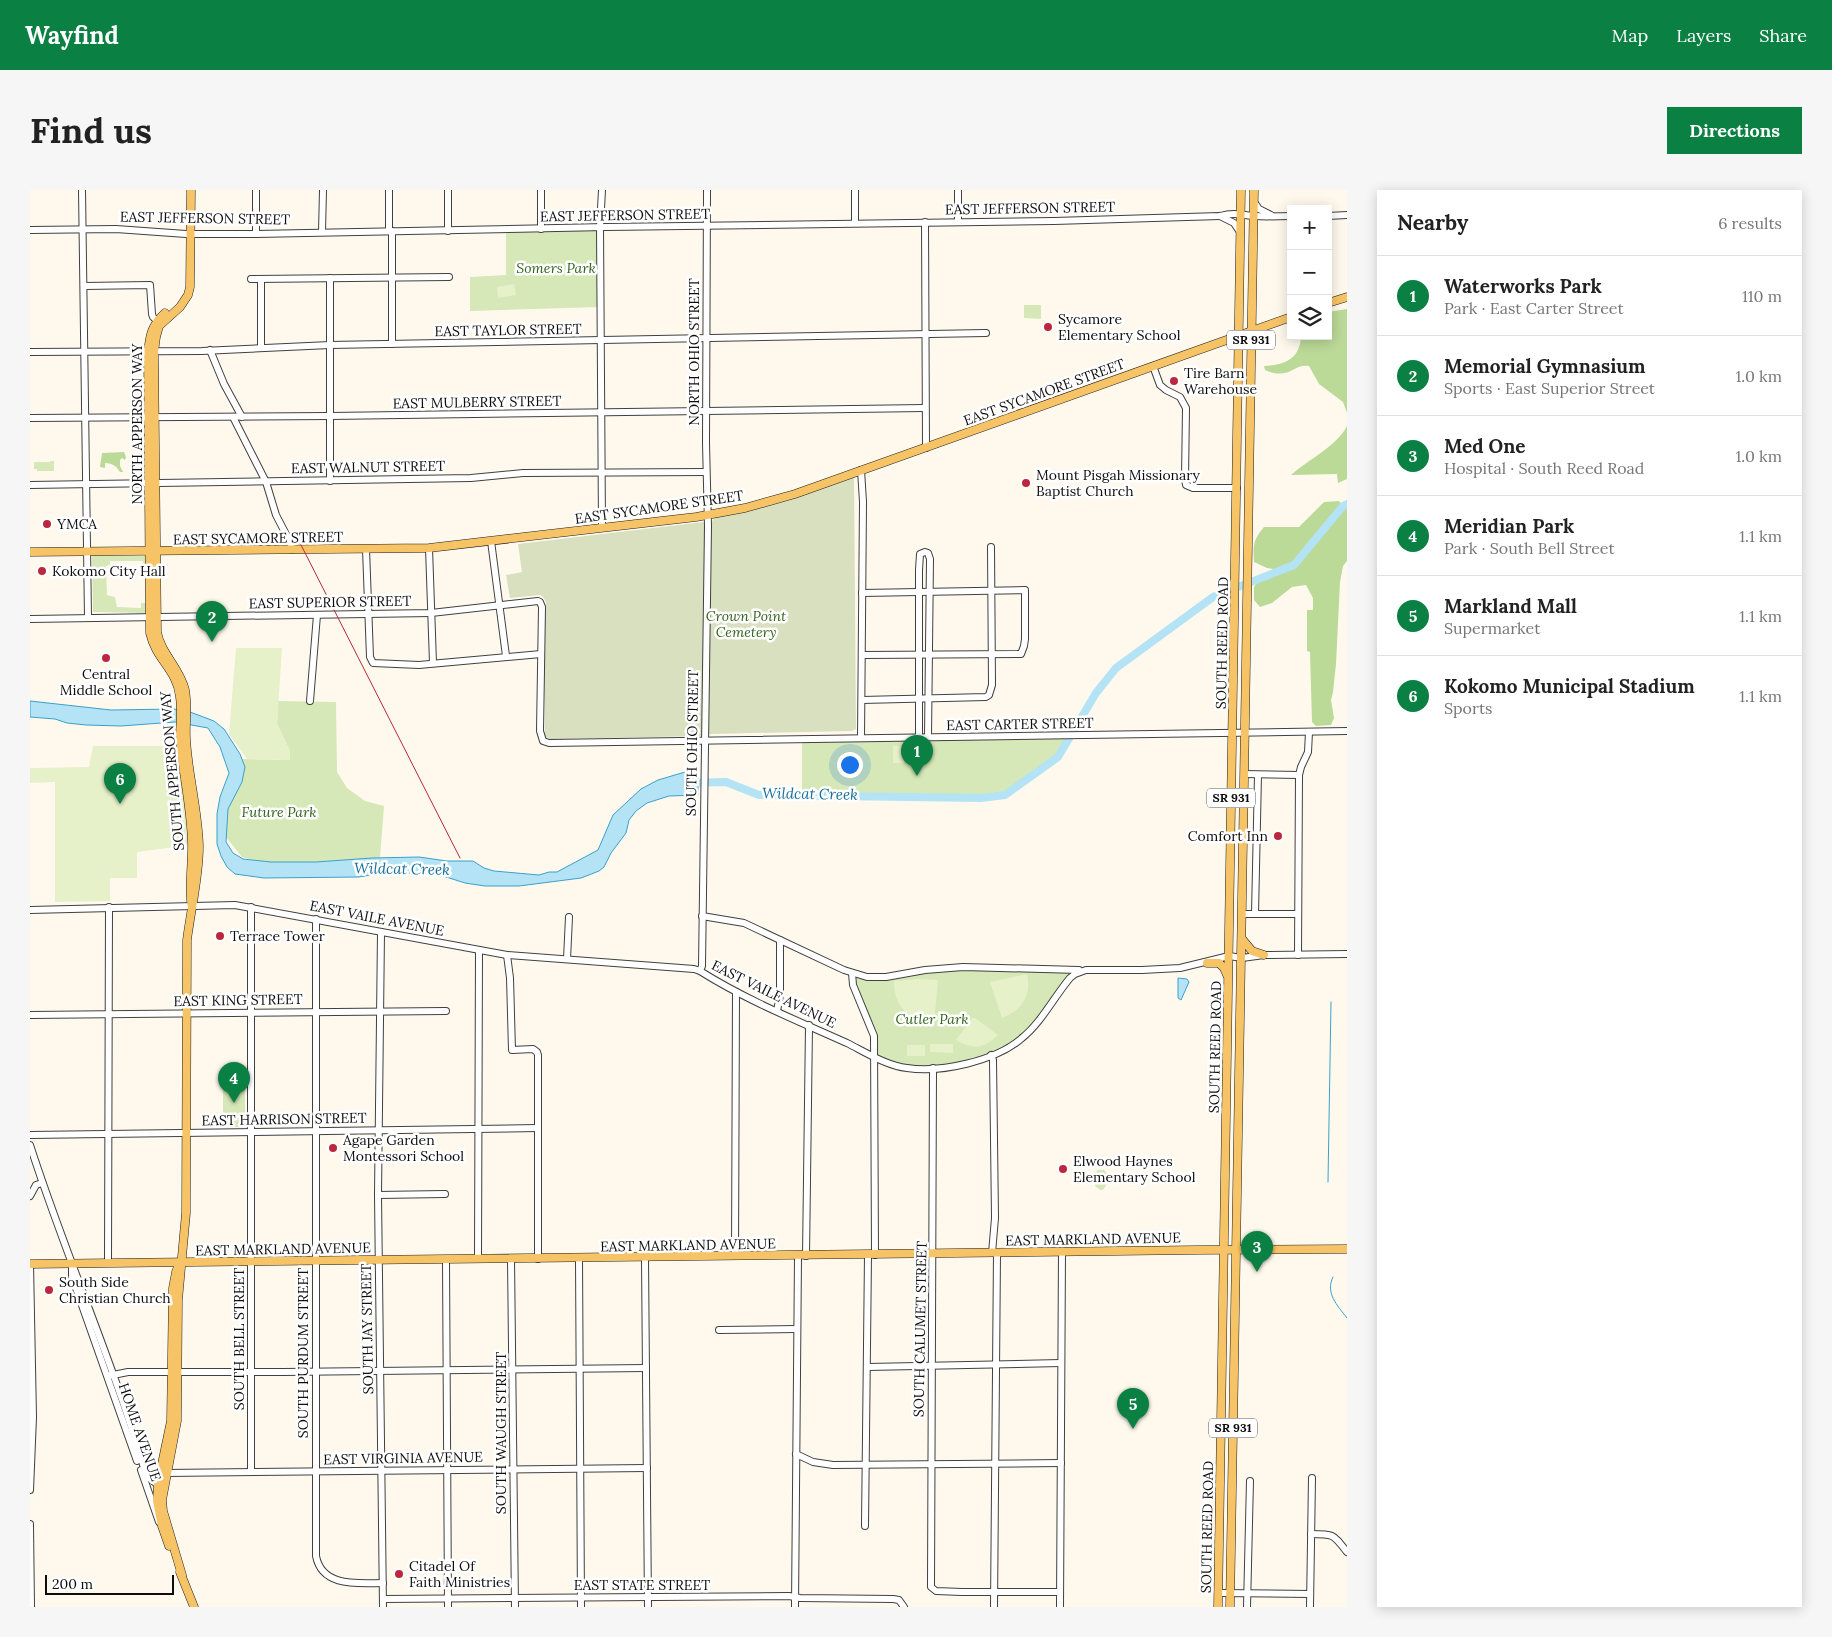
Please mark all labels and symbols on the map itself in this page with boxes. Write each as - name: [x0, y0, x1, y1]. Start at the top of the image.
- street label: EAST JEFFERSON STREET: [945, 198, 1115, 218]
- street label: EAST JEFFERSON STREET: [540, 205, 710, 225]
- street label: EAST JEFFERSON STREET: [120, 208, 290, 228]
- park label: Somers Park: [516, 259, 596, 277]
- street label: NORTH OHIO STREET: [685, 278, 703, 426]
- place label: Sycamore Elementary School: [1058, 310, 1181, 344]
- street label: EAST TAYLOR STREET: [434, 320, 582, 340]
- marker: Sycamore Elementary School: [1042, 321, 1054, 333]
- road number: SR 931: [1227, 330, 1275, 350]
- street label: NORTH APPERSON WAY: [128, 342, 146, 504]
- street label: EAST SYCAMORE STREET: [961, 354, 1127, 430]
- place label: Tire Barn Warehouse: [1184, 364, 1258, 398]
- marker: Tire Barn Warehouse: [1168, 375, 1180, 387]
- street label: EAST MULBERRY STREET: [392, 392, 562, 412]
- street label: EAST WALNUT STREET: [291, 457, 445, 477]
- place label: Mount Pisgah Missionary Baptist Church: [1036, 466, 1201, 500]
- marker: Mount Pisgah Missionary Baptist Church: [1020, 477, 1032, 489]
- street label: EAST SYCAMORE STREET: [574, 486, 745, 528]
- place label: YMCA: [56, 515, 97, 533]
- marker: YMCA: [41, 518, 53, 530]
- street label: EAST SYCAMORE STREET: [173, 528, 343, 548]
- place label: Kokomo City Hall: [52, 562, 166, 580]
- marker: Kokomo City Hall: [36, 565, 48, 577]
- street label: SOUTH REED ROAD: [1212, 577, 1232, 709]
- street label: EAST SUPERIOR STREET: [249, 592, 411, 612]
- pin: 2: [196, 601, 228, 642]
- park label: Crown Point Cemetery: [706, 607, 787, 641]
- marker: Central Middle School: [100, 652, 112, 664]
- place label: Central Middle School: [60, 665, 152, 699]
- street label: SOUTH OHIO STREET: [682, 670, 702, 816]
- street label: SOUTH APPERSON WAY: [156, 689, 188, 851]
- street label: EAST CARTER STREET: [946, 714, 1094, 734]
- pin: 1: [901, 735, 933, 776]
- your location: [837, 752, 863, 778]
- pin: 6: [104, 763, 136, 804]
- water label: Wildcat Creek: [762, 783, 858, 804]
- road number: SR 931: [1207, 788, 1255, 808]
- park label: Future Park: [241, 803, 317, 821]
- place label: Comfort Inn: [1188, 827, 1268, 845]
- marker: Comfort Inn: [1272, 830, 1284, 842]
- water label: Wildcat Creek: [354, 858, 450, 879]
- street label: EAST VAILE AVENUE: [308, 896, 446, 940]
- place label: Terrace Tower: [230, 927, 325, 945]
- marker: Terrace Tower: [214, 930, 226, 942]
- street label: EAST VAILE AVENUE: [709, 956, 840, 1032]
- street label: SOUTH REED ROAD: [1205, 981, 1225, 1113]
- street label: EAST KING STREET: [173, 990, 303, 1010]
- park label: Cutler Park: [895, 1010, 969, 1028]
- pin: 4: [218, 1062, 250, 1103]
- street label: EAST HARRISON STREET: [201, 1109, 367, 1129]
- place label: Agape Garden Montessori School: [342, 1131, 464, 1165]
- marker: Agape Garden Montessori School: [327, 1142, 339, 1154]
- place label: Elwood Haynes Elementary School: [1073, 1152, 1196, 1186]
- marker: Elwood Haynes Elementary School: [1057, 1163, 1069, 1175]
- street label: EAST MARKLAND AVENUE: [1005, 1228, 1181, 1250]
- pin: 3: [1241, 1231, 1273, 1272]
- street label: EAST MARKLAND AVENUE: [600, 1234, 776, 1256]
- street label: EAST MARKLAND AVENUE: [195, 1238, 371, 1260]
- street label: SOUTH CALUMET STREET: [909, 1241, 931, 1417]
- street label: SOUTH JAY STREET: [357, 1263, 377, 1395]
- street label: SOUTH BELL STREET: [230, 1268, 248, 1410]
- street label: SOUTH PURDUM STREET: [294, 1268, 312, 1438]
- place label: South Side Christian Church: [59, 1273, 171, 1307]
- marker: South Side Christian Church: [43, 1284, 55, 1296]
- street label: SOUTH WAUGH STREET: [492, 1352, 510, 1514]
- street label: HOME AVENUE: [115, 1380, 165, 1484]
- pin: 5: [1117, 1388, 1149, 1429]
- road number: SR 931: [1209, 1418, 1257, 1438]
- street label: EAST VIRGINIA AVENUE: [323, 1448, 483, 1468]
- street label: SOUTH REED ROAD: [1197, 1461, 1217, 1593]
- place label: Citadel Of Faith Ministries: [409, 1557, 510, 1591]
- marker: Citadel Of Faith Ministries: [393, 1568, 405, 1580]
- scale bar: [45, 1572, 174, 1595]
- street label: EAST STATE STREET: [574, 1576, 710, 1594]

